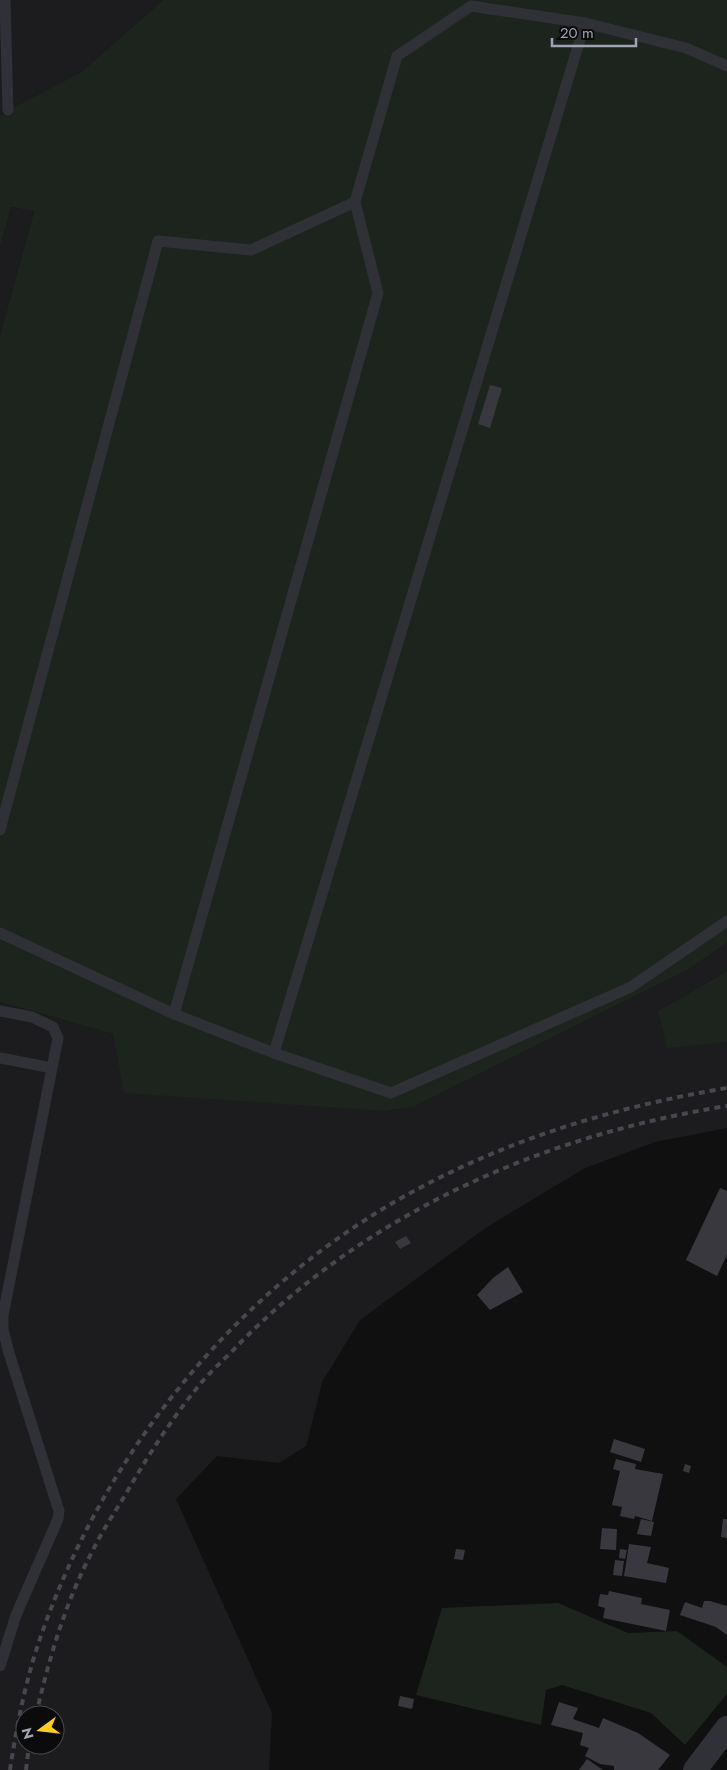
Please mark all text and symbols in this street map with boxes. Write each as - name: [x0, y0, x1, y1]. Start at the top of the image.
- scale bar: [552, 15, 636, 47]
- text: 20 m: [560, 22, 594, 44]
- north arrow: [15, 1705, 65, 1755]
- text: N: [16, 1725, 39, 1741]

